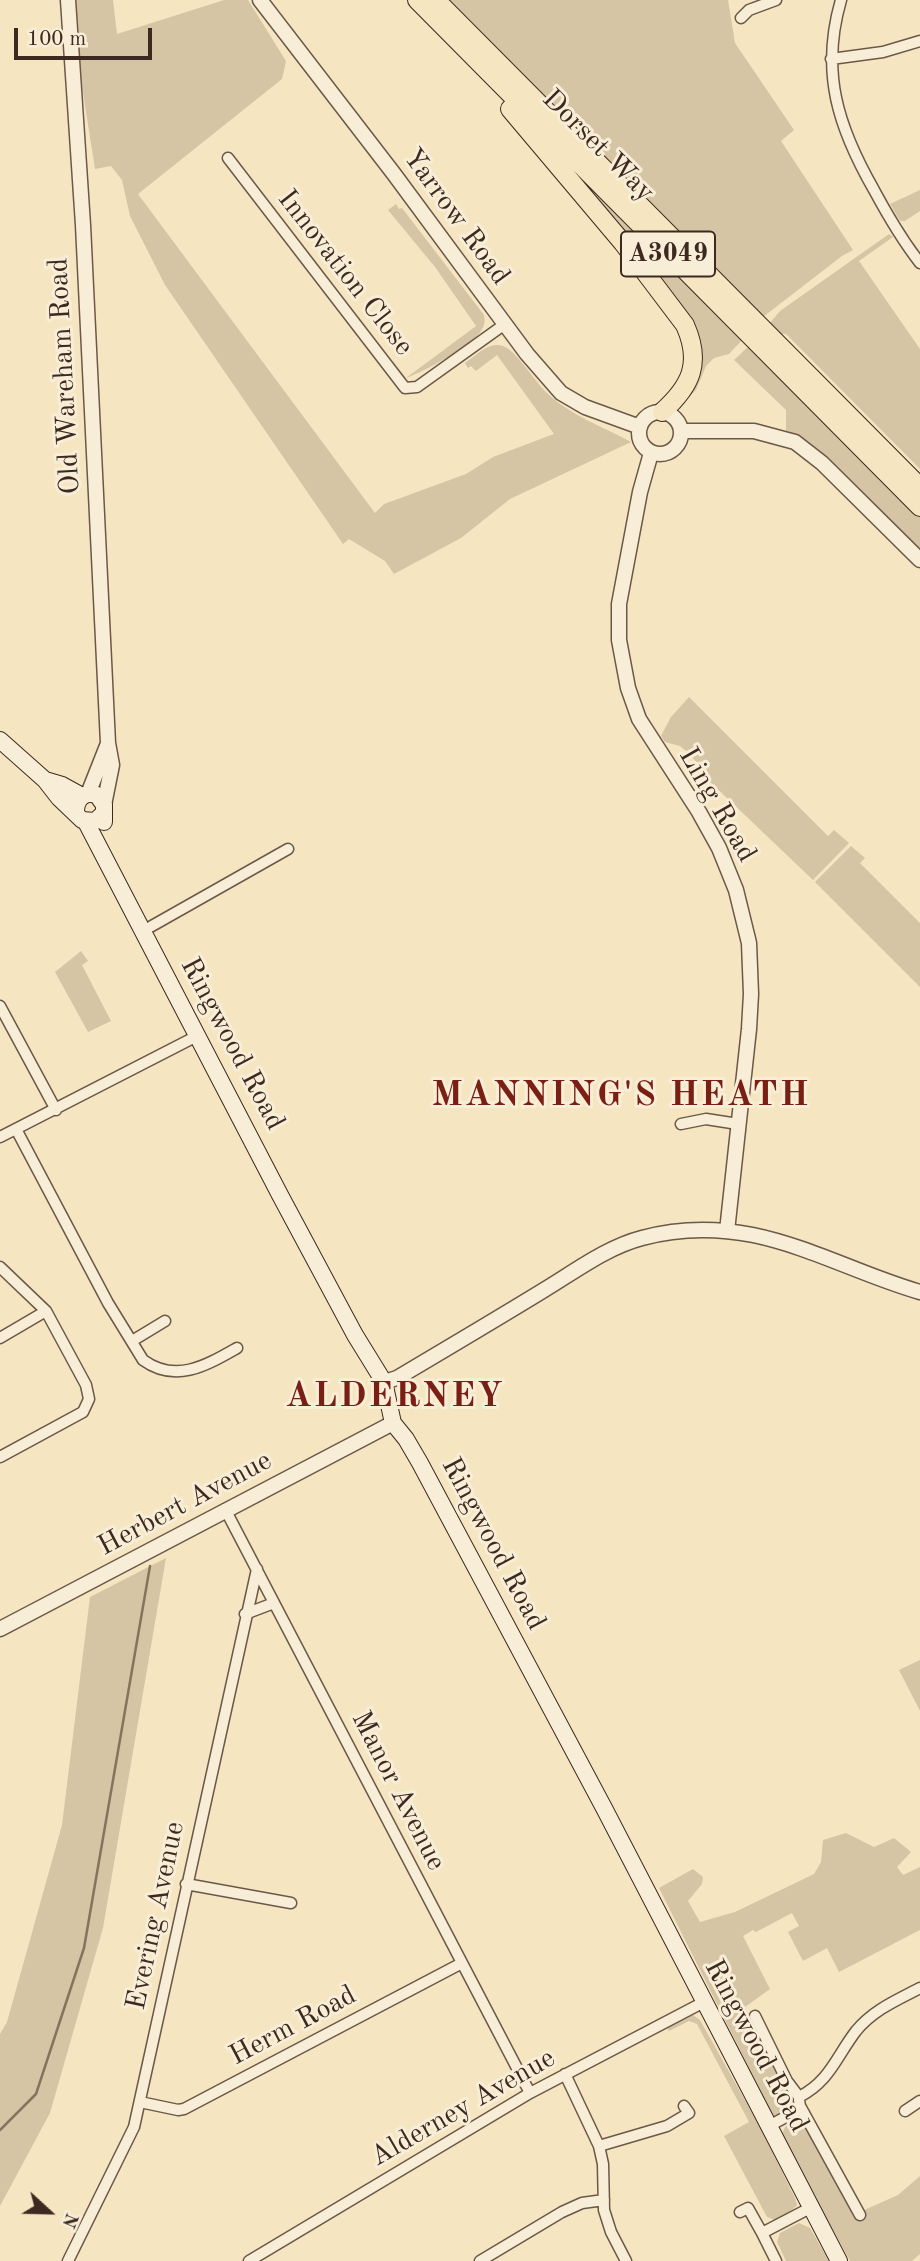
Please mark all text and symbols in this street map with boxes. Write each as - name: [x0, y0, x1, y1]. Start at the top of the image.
- scale bar: [18, 14, 156, 58]
- text: 100 m: [27, 29, 86, 50]
- street label: Dorset Way: [535, 83, 661, 209]
- street label: Yarrow Road: [395, 142, 517, 292]
- street label: Innovation Close: [270, 183, 420, 363]
- road number: A3049: [621, 232, 715, 276]
- street label: Old Wareham Road: [42, 257, 88, 495]
- street label: Ling Road: [671, 742, 763, 868]
- street label: Ringwood Road: [172, 952, 292, 1136]
- district label: MANNING'S HEATH: [433, 1075, 809, 1117]
- district label: ALDERNEY: [286, 1376, 504, 1418]
- street label: Herbert Avenue: [92, 1444, 278, 1564]
- street label: Ringwood Road: [433, 1452, 553, 1636]
- street label: Manor Avenue: [343, 1706, 453, 1876]
- street label: Evering Avenue: [120, 1819, 192, 2013]
- street label: Ringwood Road: [696, 1954, 816, 2138]
- street label: Herm Road: [224, 1979, 362, 2073]
- street label: Alderney Avenue: [365, 2042, 561, 2174]
- north arrow: [14, 2177, 84, 2247]
- text: N: [57, 2210, 80, 2230]

